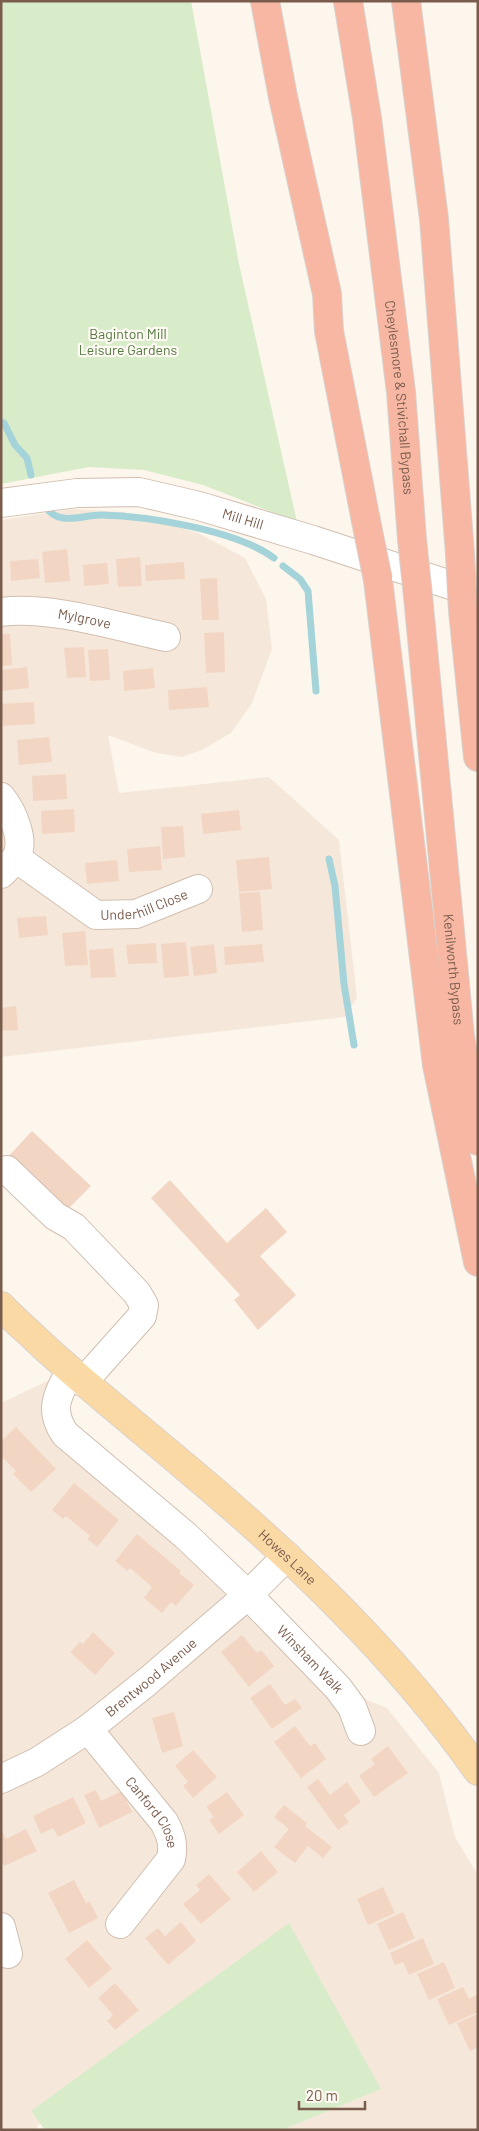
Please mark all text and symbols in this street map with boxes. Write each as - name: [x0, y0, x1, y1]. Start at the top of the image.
- street label: Cheylesmore & Stivichall Bypass: [382, 299, 418, 496]
- park label: Baginton Mill Leisure Gardens: [79, 325, 178, 358]
- street label: Mill Hill: [220, 504, 266, 533]
- street label: Mylgrove: [57, 605, 113, 632]
- street label: Underhill Close: [100, 885, 190, 923]
- street label: Kenilworth Bypass: [440, 913, 468, 1026]
- street label: Howes Lane: [255, 1526, 320, 1588]
- street label: Winsham Walk: [274, 1621, 348, 1696]
- street label: Brentwood Avenue: [101, 1634, 200, 1720]
- street label: Canford Close: [122, 1773, 181, 1849]
- scale bar: [299, 2078, 365, 2110]
- text: 20 m: [306, 2086, 338, 2104]

